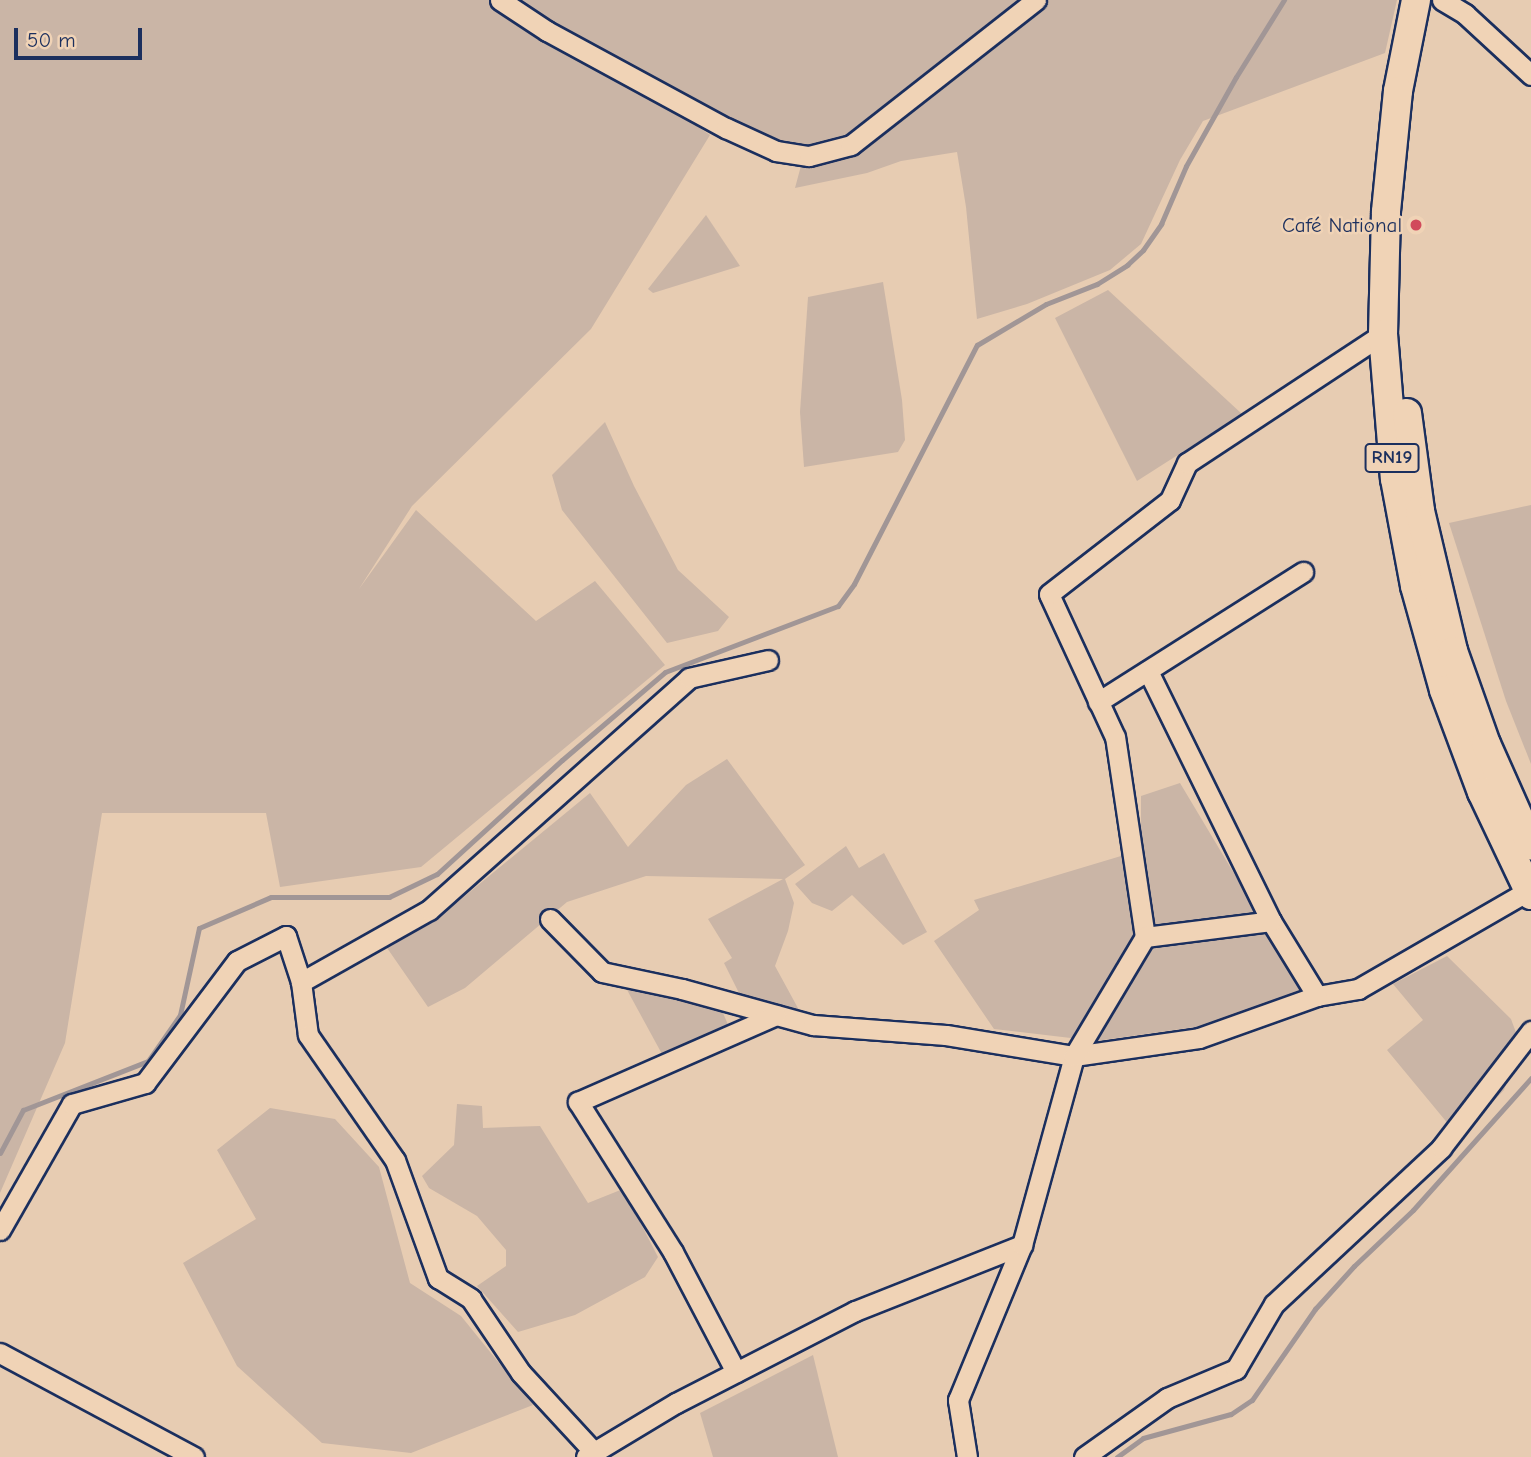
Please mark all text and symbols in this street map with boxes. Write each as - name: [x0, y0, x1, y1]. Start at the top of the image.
- scale bar: [18, 14, 145, 58]
- text: 50 m: [27, 28, 76, 52]
- place label: Café National: [1282, 212, 1402, 238]
- marker: Café National: [1408, 217, 1424, 233]
- road number: RN19: [1364, 442, 1420, 474]

